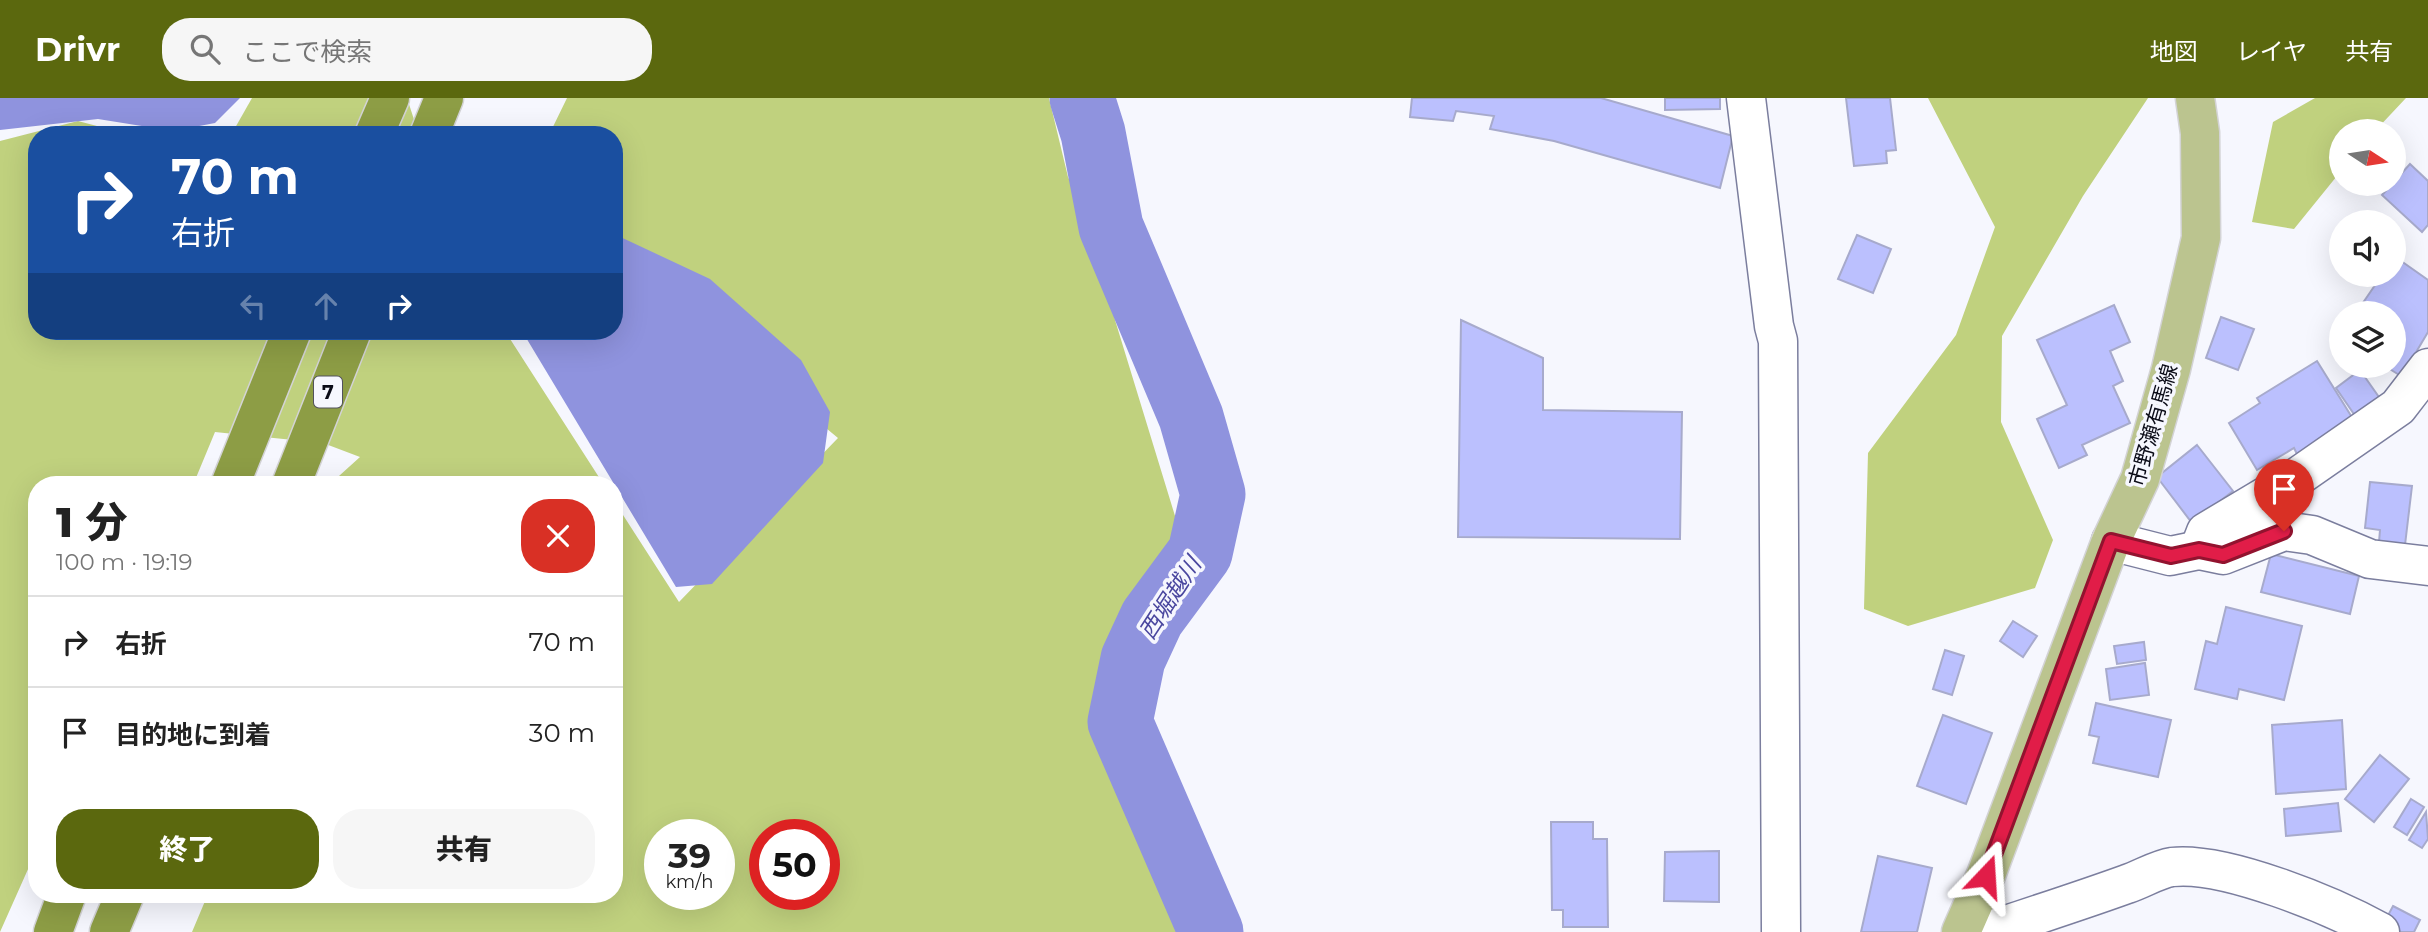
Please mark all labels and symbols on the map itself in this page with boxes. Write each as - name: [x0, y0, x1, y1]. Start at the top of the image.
- north arrow: [2329, 119, 2406, 196]
- street label: 市野瀬有馬線: [2124, 361, 2182, 489]
- road number: 7: [314, 376, 342, 408]
- pin: [2254, 459, 2314, 531]
- water label: 西堀越川: [1133, 549, 1208, 644]
- speed limit sign: 50: [749, 819, 840, 910]
- position arrow: [1949, 839, 2023, 913]

